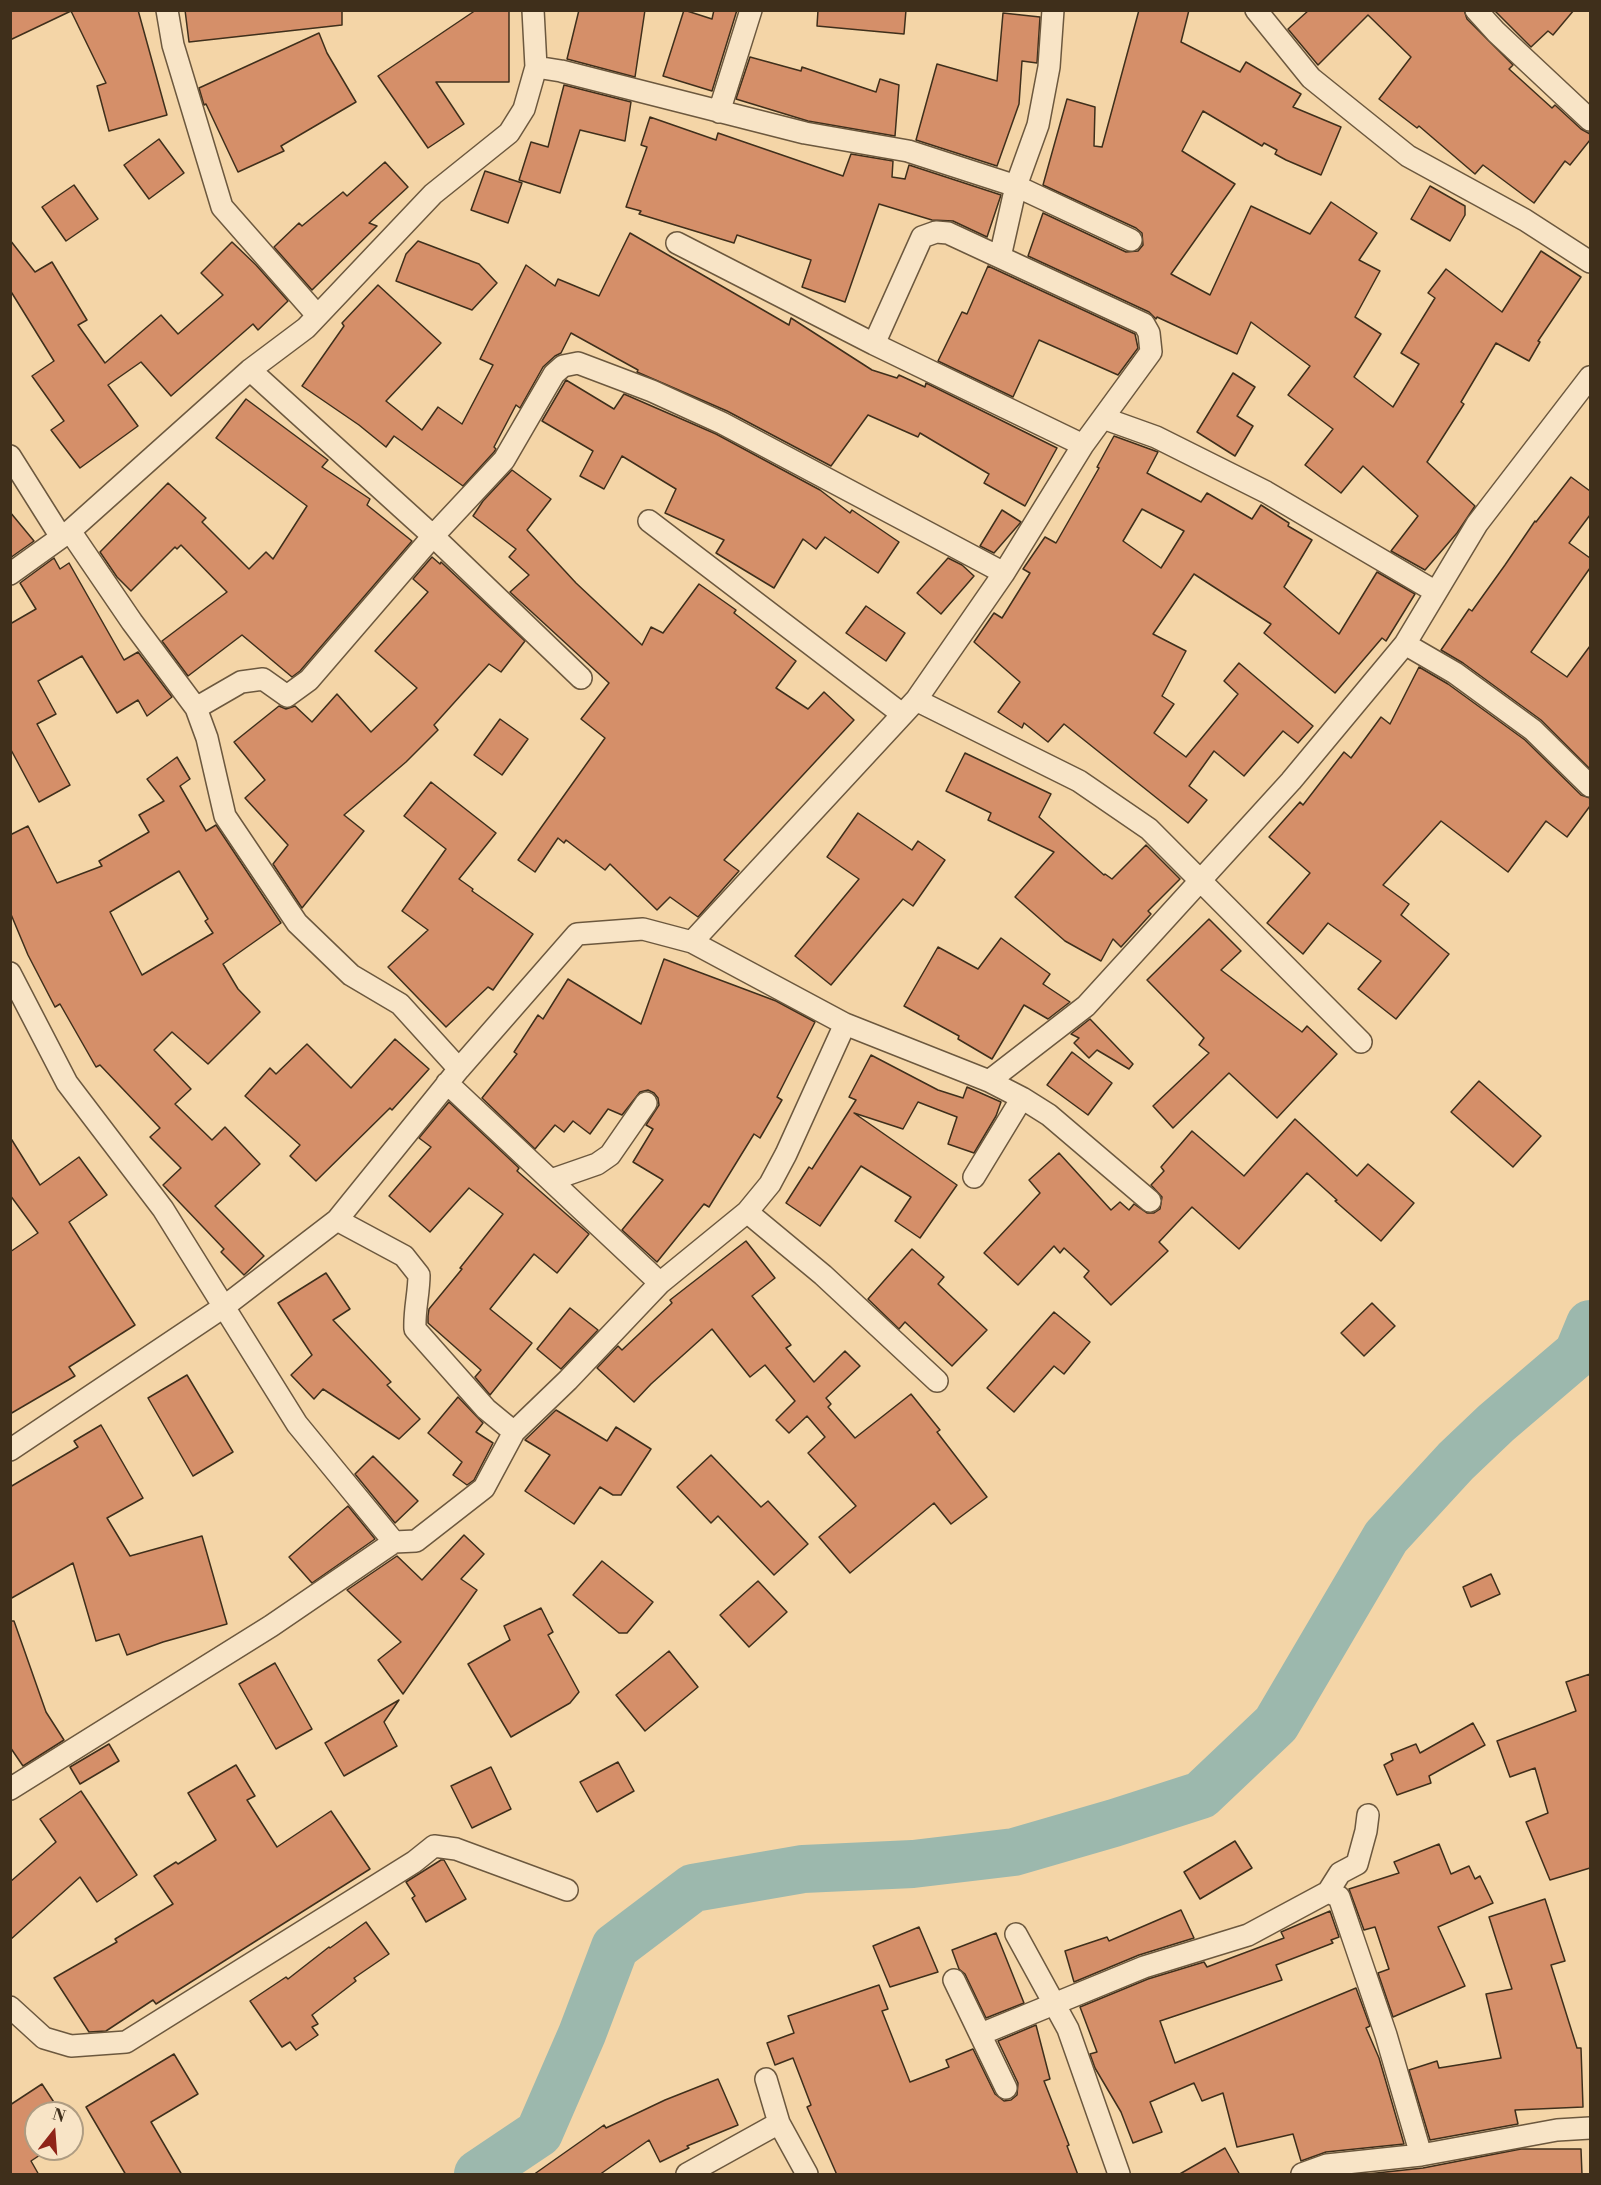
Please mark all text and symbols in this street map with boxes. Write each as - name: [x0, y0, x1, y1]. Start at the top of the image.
- north arrow: [24, 2101, 84, 2161]
- text: N: [50, 2104, 68, 2127]

